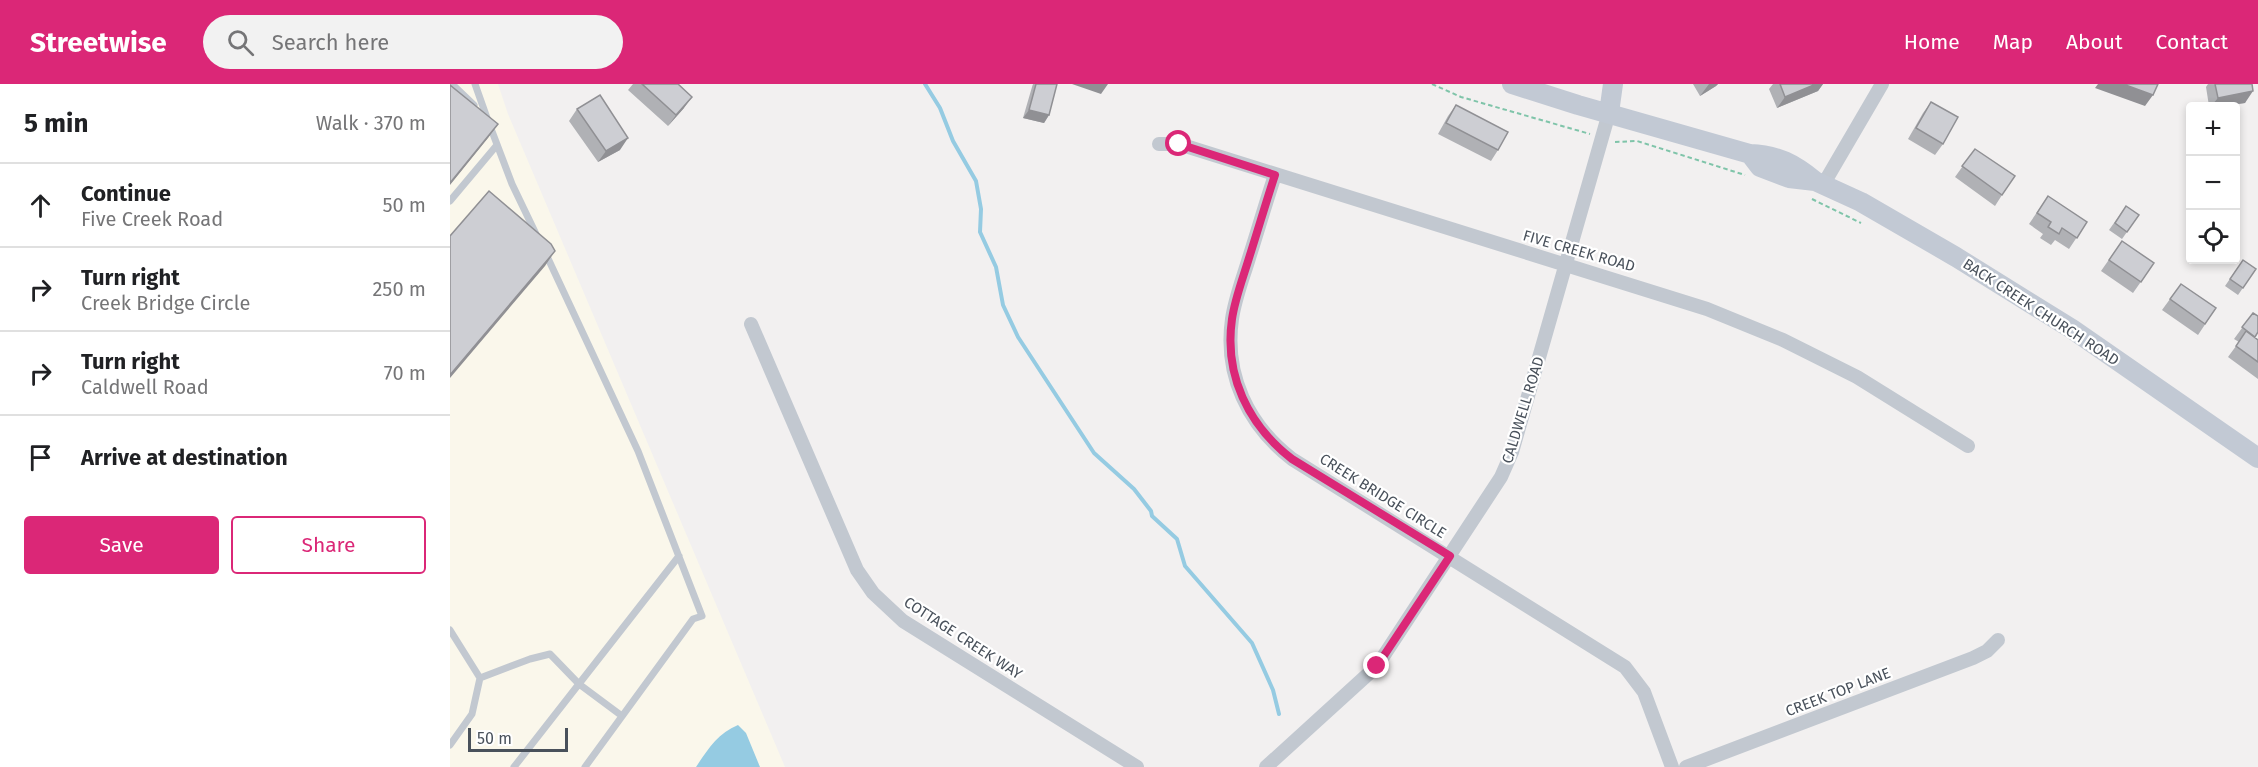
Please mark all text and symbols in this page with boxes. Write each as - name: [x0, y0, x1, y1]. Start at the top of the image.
- search box: [203, 15, 623, 69]
- text: Streetwise: [30, 26, 167, 59]
- icon: search: [224, 26, 257, 59]
- text: Search here: [272, 29, 389, 56]
- text: Home: [1904, 29, 1960, 55]
- text: Map: [1993, 29, 2033, 55]
- text: About: [2066, 29, 2123, 55]
- text: Contact: [2156, 29, 2228, 55]
- map controls: [2186, 102, 2240, 264]
- button: +: [2186, 102, 2240, 156]
- text: 5 min: [24, 108, 88, 139]
- text: Walk · 370 m: [316, 111, 426, 135]
- route start: [1165, 130, 1191, 156]
- button: −: [2186, 156, 2240, 210]
- text: Continue: [81, 180, 171, 207]
- icon: ahead: [24, 189, 57, 222]
- text: 50 m: [382, 193, 426, 217]
- text: Five Creek Road: [81, 207, 223, 231]
- button: locate: [2186, 210, 2240, 264]
- street label: FIVE CREEK ROAD: [1521, 226, 1637, 276]
- street label: BACK CREEK CHURCH ROAD: [1960, 255, 2122, 369]
- text: Turn right: [81, 264, 180, 291]
- icon: right: [24, 273, 57, 306]
- text: 250 m: [372, 277, 426, 301]
- text: Creek Bridge Circle: [81, 291, 250, 315]
- text: Turn right: [81, 348, 180, 375]
- street label: CALDWELL ROAD: [1498, 354, 1548, 466]
- icon: right: [24, 357, 57, 390]
- text: 70 m: [384, 361, 426, 385]
- text: Caldwell Road: [81, 375, 209, 399]
- icon: arrive: [24, 441, 57, 474]
- text: Arrive at destination: [81, 444, 288, 471]
- street label: CREEK BRIDGE CIRCLE: [1316, 450, 1450, 542]
- button: Save: [24, 516, 219, 574]
- button: Share: [231, 516, 426, 574]
- street label: COTTAGE CREEK WAY: [900, 593, 1026, 683]
- route end: [1363, 652, 1389, 678]
- street label: CREEK TOP LANE: [1783, 664, 1893, 720]
- scale bar: [468, 725, 568, 752]
- text: 50 m: [477, 729, 512, 748]

